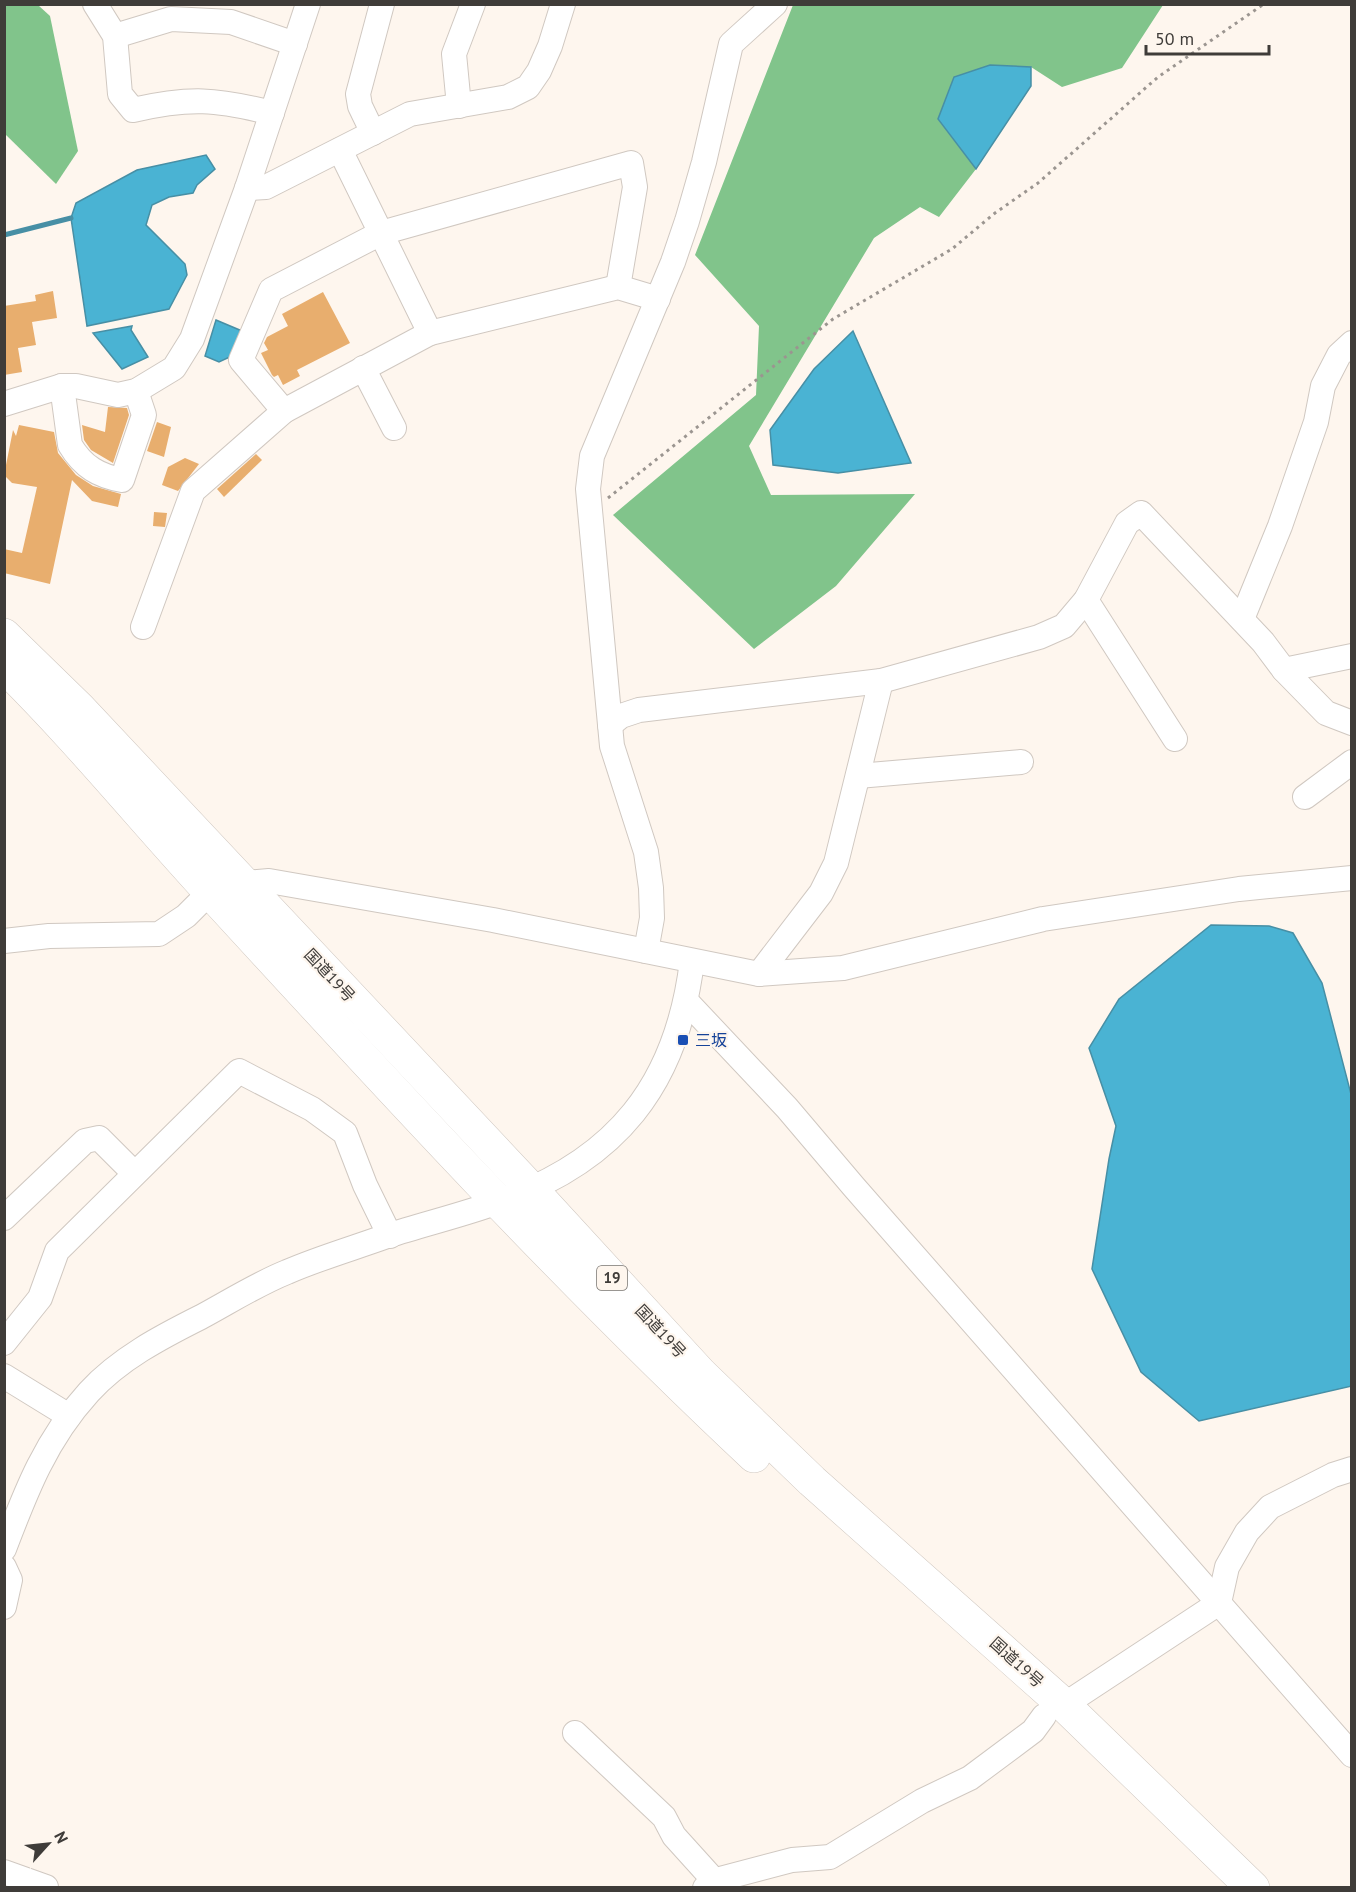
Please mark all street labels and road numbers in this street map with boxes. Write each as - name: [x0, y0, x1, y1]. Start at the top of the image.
- street label: 国道19号: [300, 944, 360, 1006]
- road number: 19: [597, 1266, 627, 1290]
- street label: 国道19号: [631, 1300, 691, 1362]
- street label: 国道19号: [986, 1633, 1048, 1691]

